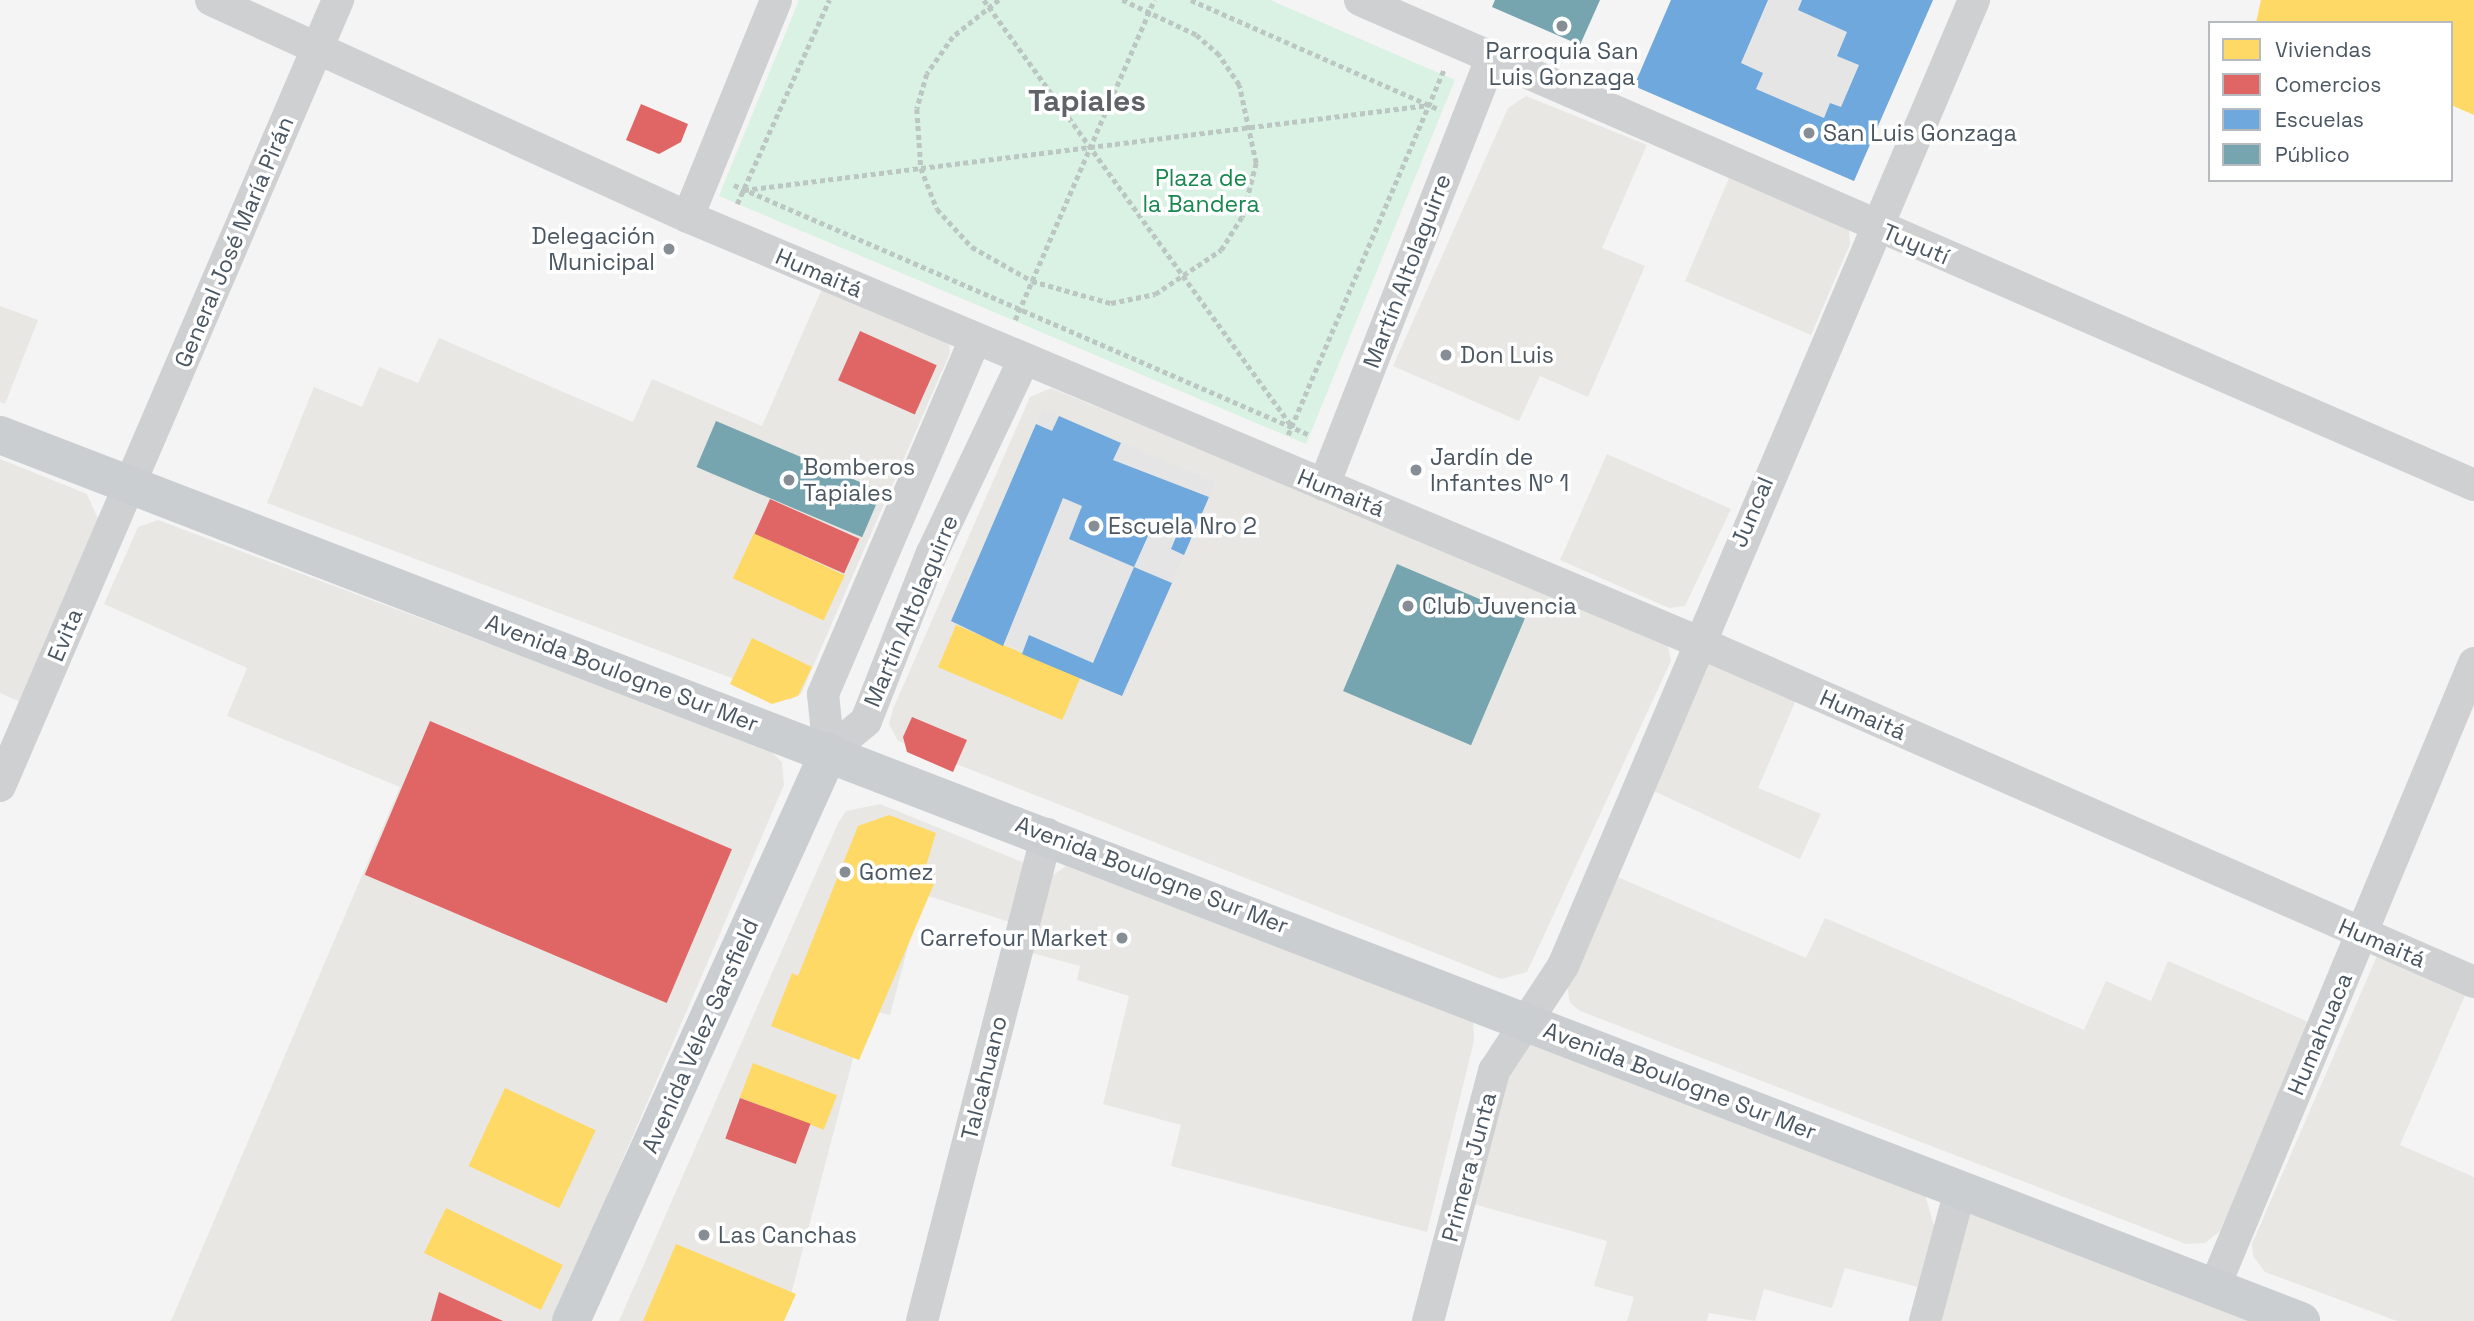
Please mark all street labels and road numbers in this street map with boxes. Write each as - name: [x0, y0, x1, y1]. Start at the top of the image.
- street label: General José María Pirán: [169, 112, 299, 372]
- street label: Martín Altolaguirre: [1357, 170, 1457, 372]
- street label: Tuyutí: [1878, 218, 1954, 270]
- street label: Humaitá: [771, 242, 867, 304]
- street label: Humaitá: [1293, 463, 1389, 523]
- street label: Juncal: [1725, 473, 1779, 551]
- street label: Martín Altolaguirre: [858, 511, 964, 711]
- street label: Evita: [42, 604, 88, 666]
- street label: Avenida Boulogne Sur Mer: [482, 608, 762, 738]
- street label: Humaitá: [1816, 684, 1910, 746]
- street label: Avenida Boulogne Sur Mer: [1012, 810, 1292, 940]
- street label: Humaitá: [2334, 912, 2430, 974]
- street label: Avenida Vélez Sarsfield: [636, 914, 764, 1158]
- street label: Humahuaca: [2282, 969, 2358, 1099]
- street label: Talcahuano: [955, 1013, 1013, 1143]
- street label: Avenida Boulogne Sur Mer: [1540, 1016, 1820, 1146]
- street label: Primera Junta: [1436, 1089, 1502, 1245]

